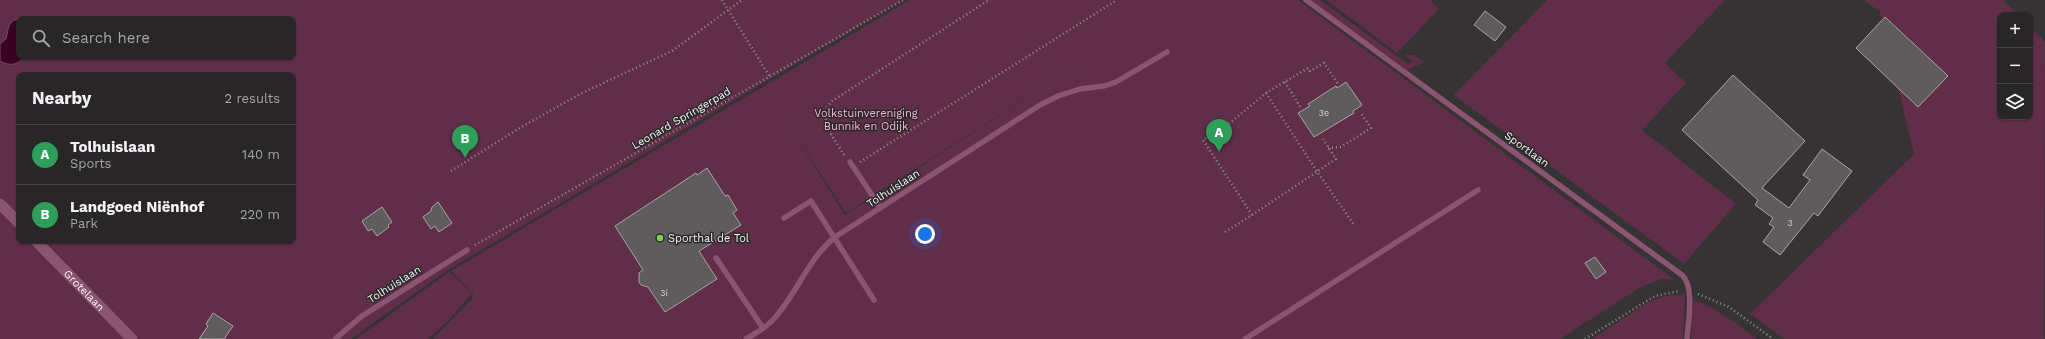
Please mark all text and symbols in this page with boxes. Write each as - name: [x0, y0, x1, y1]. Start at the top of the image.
- map controls: [1997, 12, 2033, 120]
- button: +: [1997, 12, 2033, 48]
- search box: [16, 16, 296, 60]
- icon: search: [30, 27, 52, 49]
- text: Search here: [62, 29, 150, 47]
- button: −: [1997, 48, 2033, 84]
- button: layers: [1997, 84, 2033, 120]
- street label: Leonard Springerpad: [629, 85, 733, 152]
- text: Nearby: [32, 88, 91, 108]
- text: 2 results: [225, 91, 280, 106]
- park label: Volkstuinvereniging Bunnik en Odijk: [814, 107, 918, 133]
- house number: 3e: [1319, 108, 1329, 118]
- pin: A: [1206, 119, 1232, 152]
- pin: B: [452, 125, 478, 158]
- street label: Sportlaan: [1502, 129, 1552, 170]
- text: Tolhuislaan: [70, 138, 155, 156]
- text: A: [41, 147, 49, 162]
- text: 140 m: [242, 147, 280, 162]
- text: Sports: [70, 156, 111, 171]
- street label: Tolhuislaan: [864, 167, 922, 210]
- text: Landgoed Niënhof: [70, 198, 204, 216]
- text: B: [41, 207, 49, 222]
- text: 220 m: [240, 207, 280, 222]
- text: Park: [70, 216, 98, 231]
- house number: 3: [1787, 218, 1793, 228]
- your location: [915, 224, 935, 244]
- place label: Sporthal de Tol: [668, 232, 750, 245]
- marker: Sporthal de Tol: [655, 233, 665, 243]
- street label: Tolhuislaan: [365, 263, 423, 306]
- street label: Grotelaan: [61, 267, 107, 314]
- house number: 3i: [660, 288, 668, 298]

